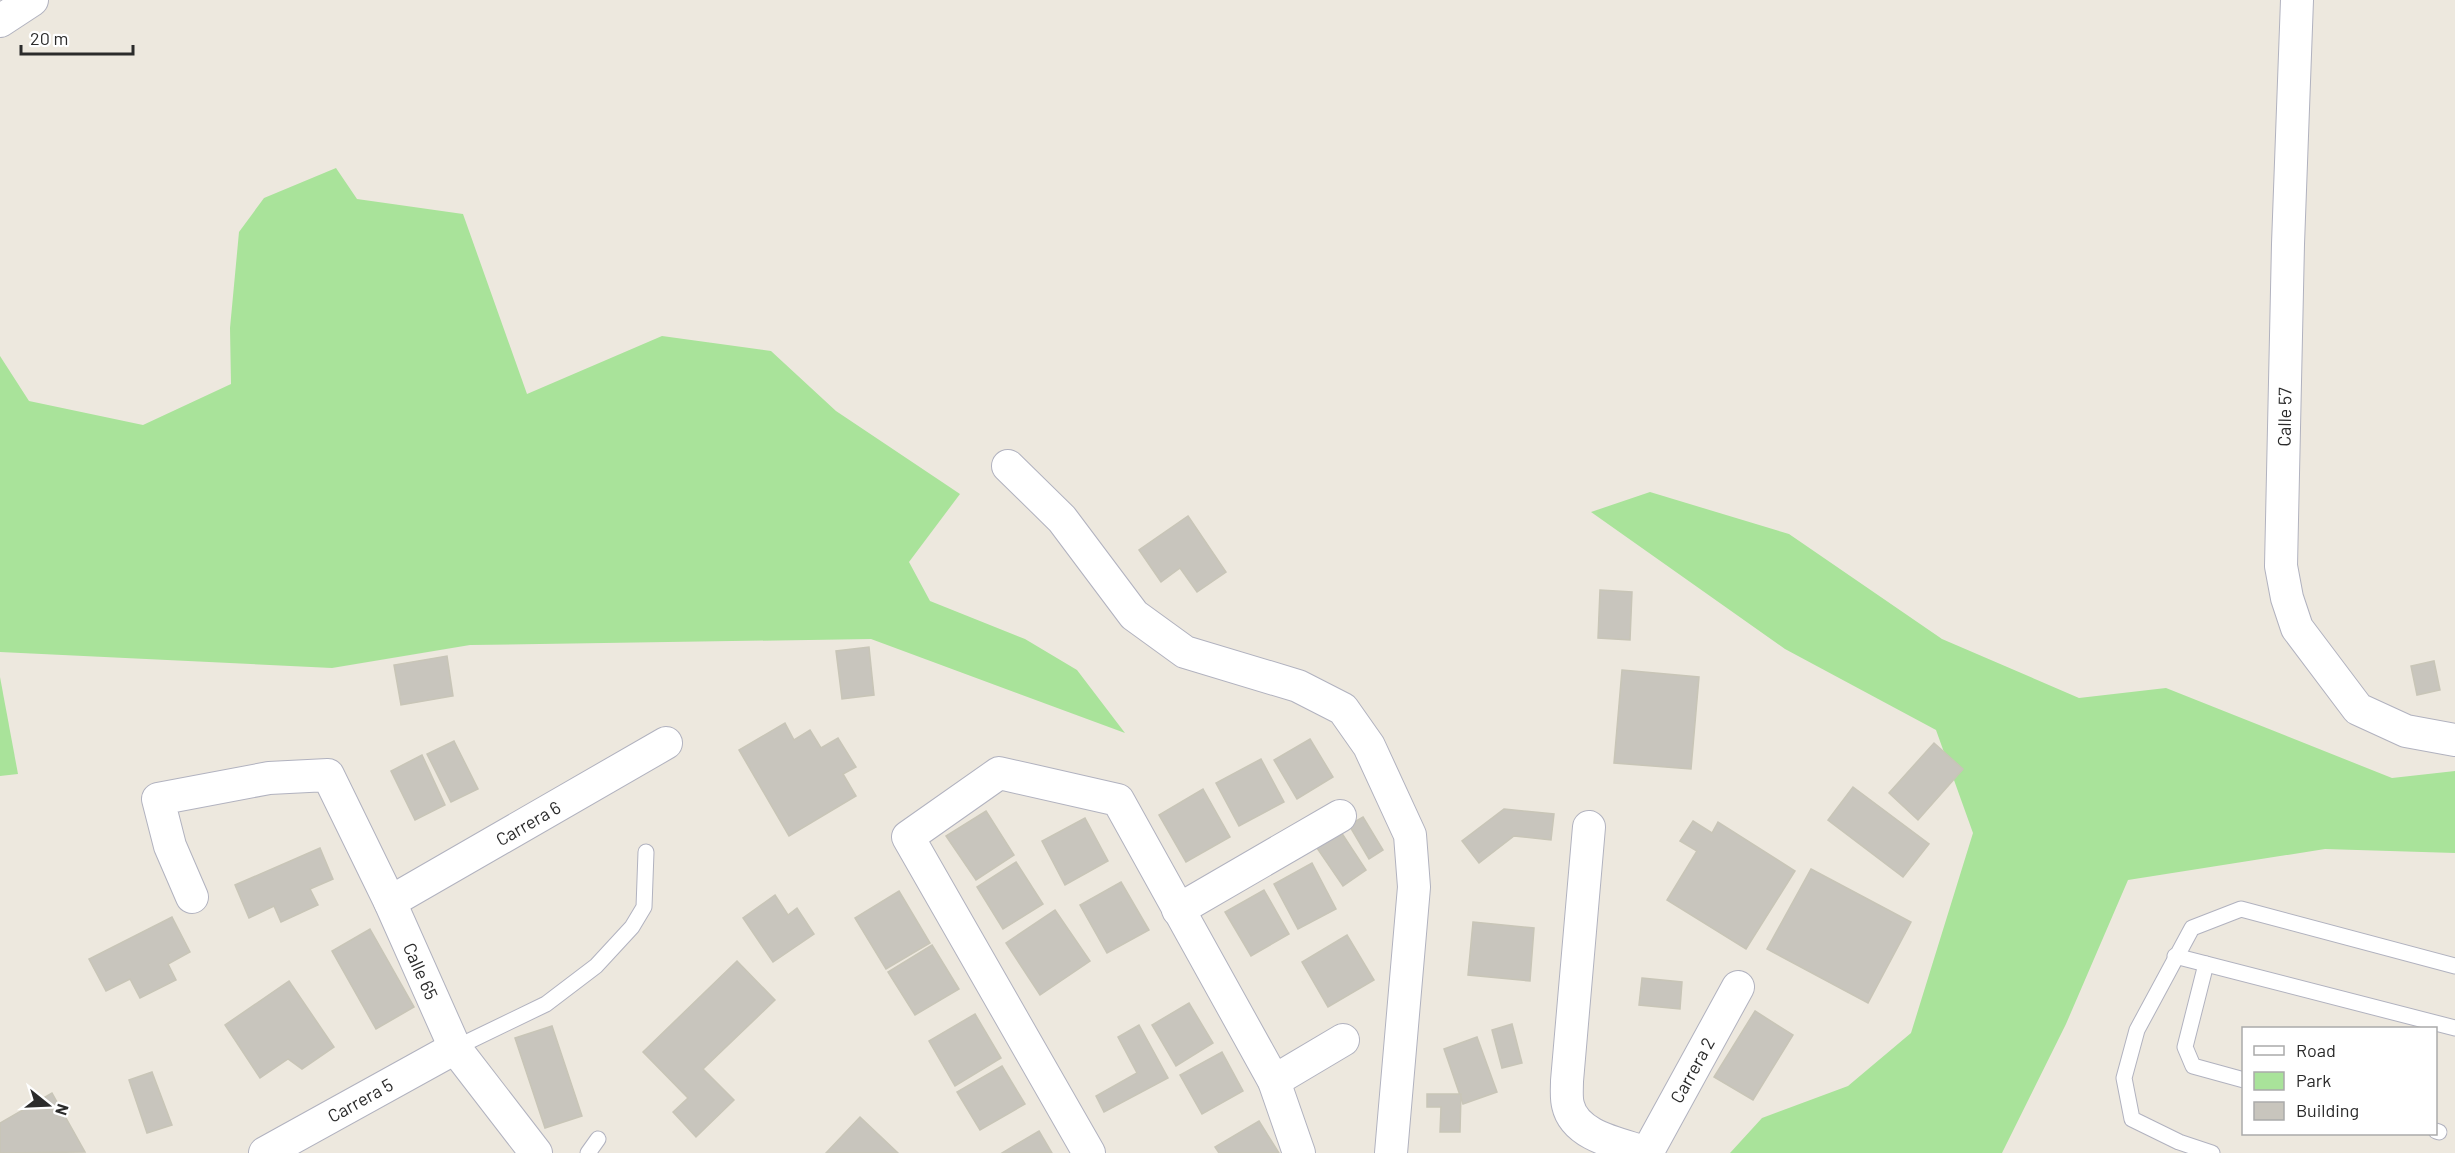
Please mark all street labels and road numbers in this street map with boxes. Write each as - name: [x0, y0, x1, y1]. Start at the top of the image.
- street label: Calle 57: [2272, 387, 2296, 447]
- street label: Carrera 6: [492, 796, 564, 850]
- street label: Calle 65: [399, 939, 443, 1003]
- street label: Carrera 2: [1665, 1033, 1719, 1107]
- street label: Carrera 5: [324, 1073, 396, 1127]

